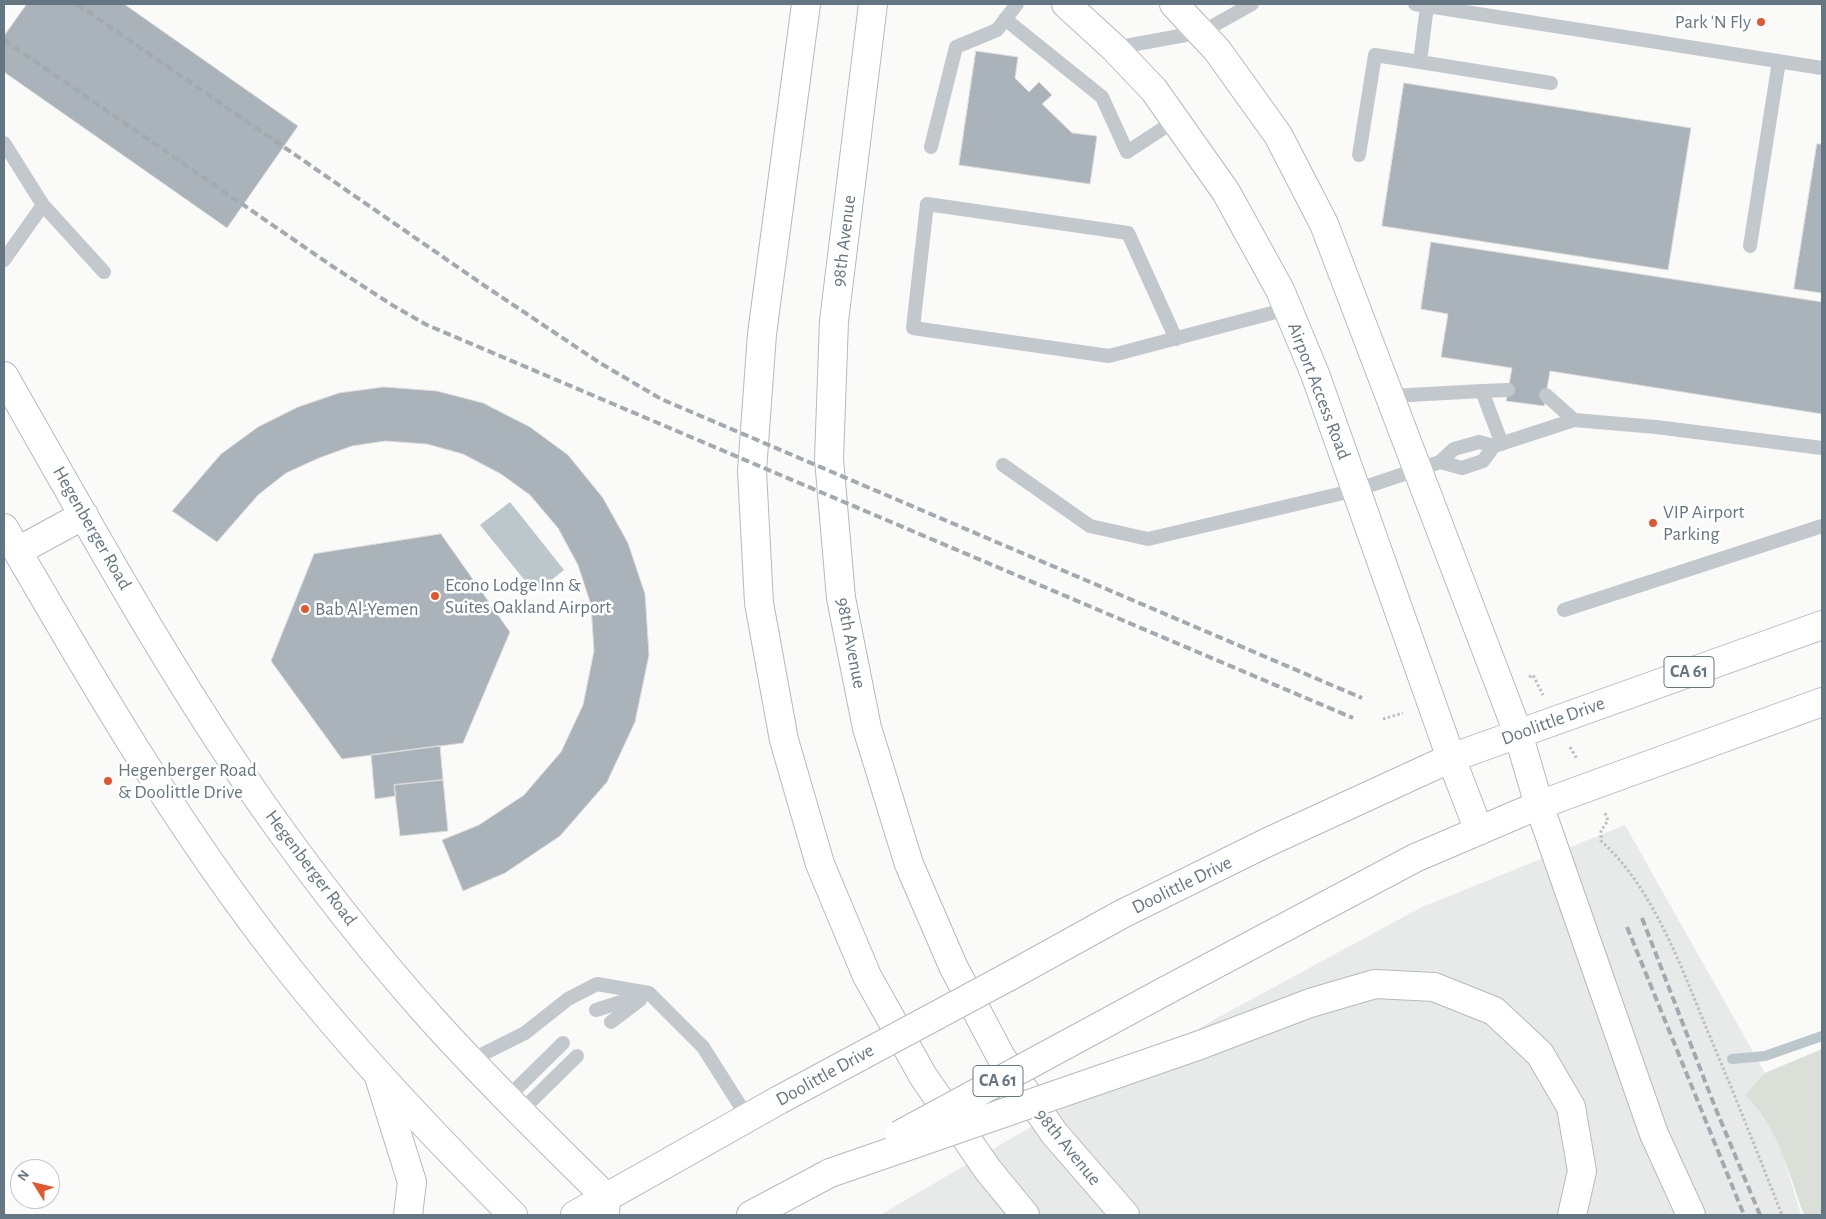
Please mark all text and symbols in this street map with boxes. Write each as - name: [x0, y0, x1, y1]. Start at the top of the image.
- place label: Park 'N Fly: [1675, 11, 1751, 33]
- marker: Park 'N Fly: [1755, 16, 1767, 28]
- street label: 98th Avenue: [827, 194, 861, 288]
- street label: Airport Access Road: [1282, 319, 1356, 463]
- street label: Hegenberger Road: [47, 462, 137, 594]
- place label: VIP Airport Parking: [1663, 501, 1745, 545]
- marker: VIP Airport Parking: [1647, 517, 1659, 529]
- place label: Econo Lodge Inn & Suites Oakland Airport: [445, 574, 611, 618]
- marker: Econo Lodge Inn & Suites Oakland Airport: [429, 590, 441, 602]
- street label: 98th Avenue: [831, 595, 871, 691]
- place label: Bab Al-Yemen: [315, 598, 419, 620]
- marker: Bab Al-Yemen: [299, 603, 311, 615]
- road number: CA 61: [1664, 656, 1714, 688]
- street label: Doolittle Drive: [1498, 692, 1608, 750]
- place label: Hegenberger Road & Doolittle Drive: [118, 759, 257, 803]
- marker: Hegenberger Road & Doolittle Drive: [102, 775, 114, 787]
- street label: Hegenberger Road: [260, 806, 362, 930]
- street label: Doolittle Drive: [1128, 851, 1236, 919]
- street label: Doolittle Drive: [772, 1039, 878, 1111]
- road number: CA 61: [973, 1066, 1023, 1096]
- street label: 98th Avenue: [1030, 1104, 1106, 1190]
- north arrow: [10, 1159, 60, 1209]
- text: N: [15, 1168, 32, 1184]

